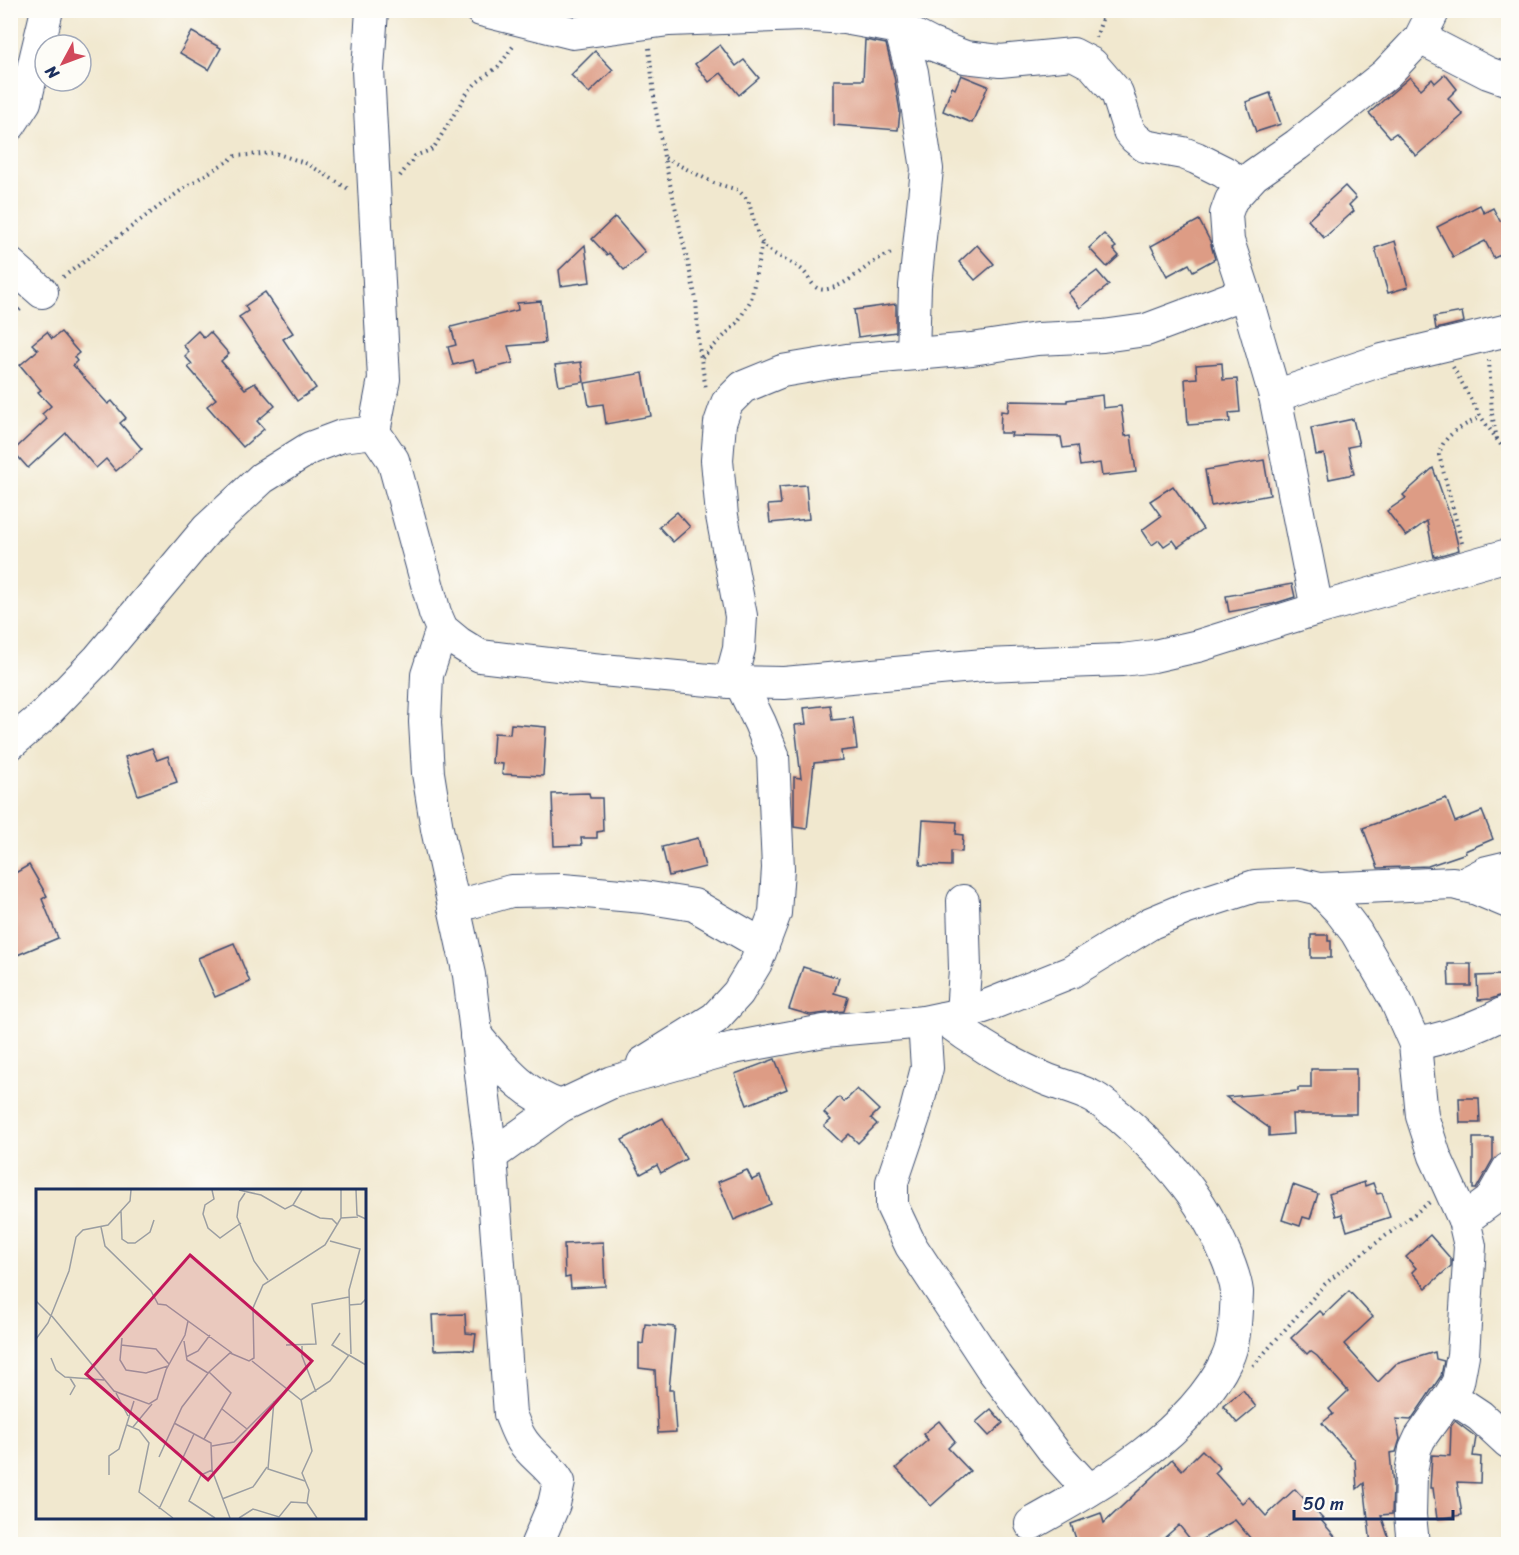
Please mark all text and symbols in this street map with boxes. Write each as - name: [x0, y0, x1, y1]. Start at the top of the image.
- north arrow: [33, 33, 93, 93]
- text: N: [37, 58, 67, 87]
- inset map: [36, 1189, 366, 1519]
- scale bar: [1294, 1483, 1453, 1521]
- text: 50 m: [1303, 1488, 1344, 1520]

